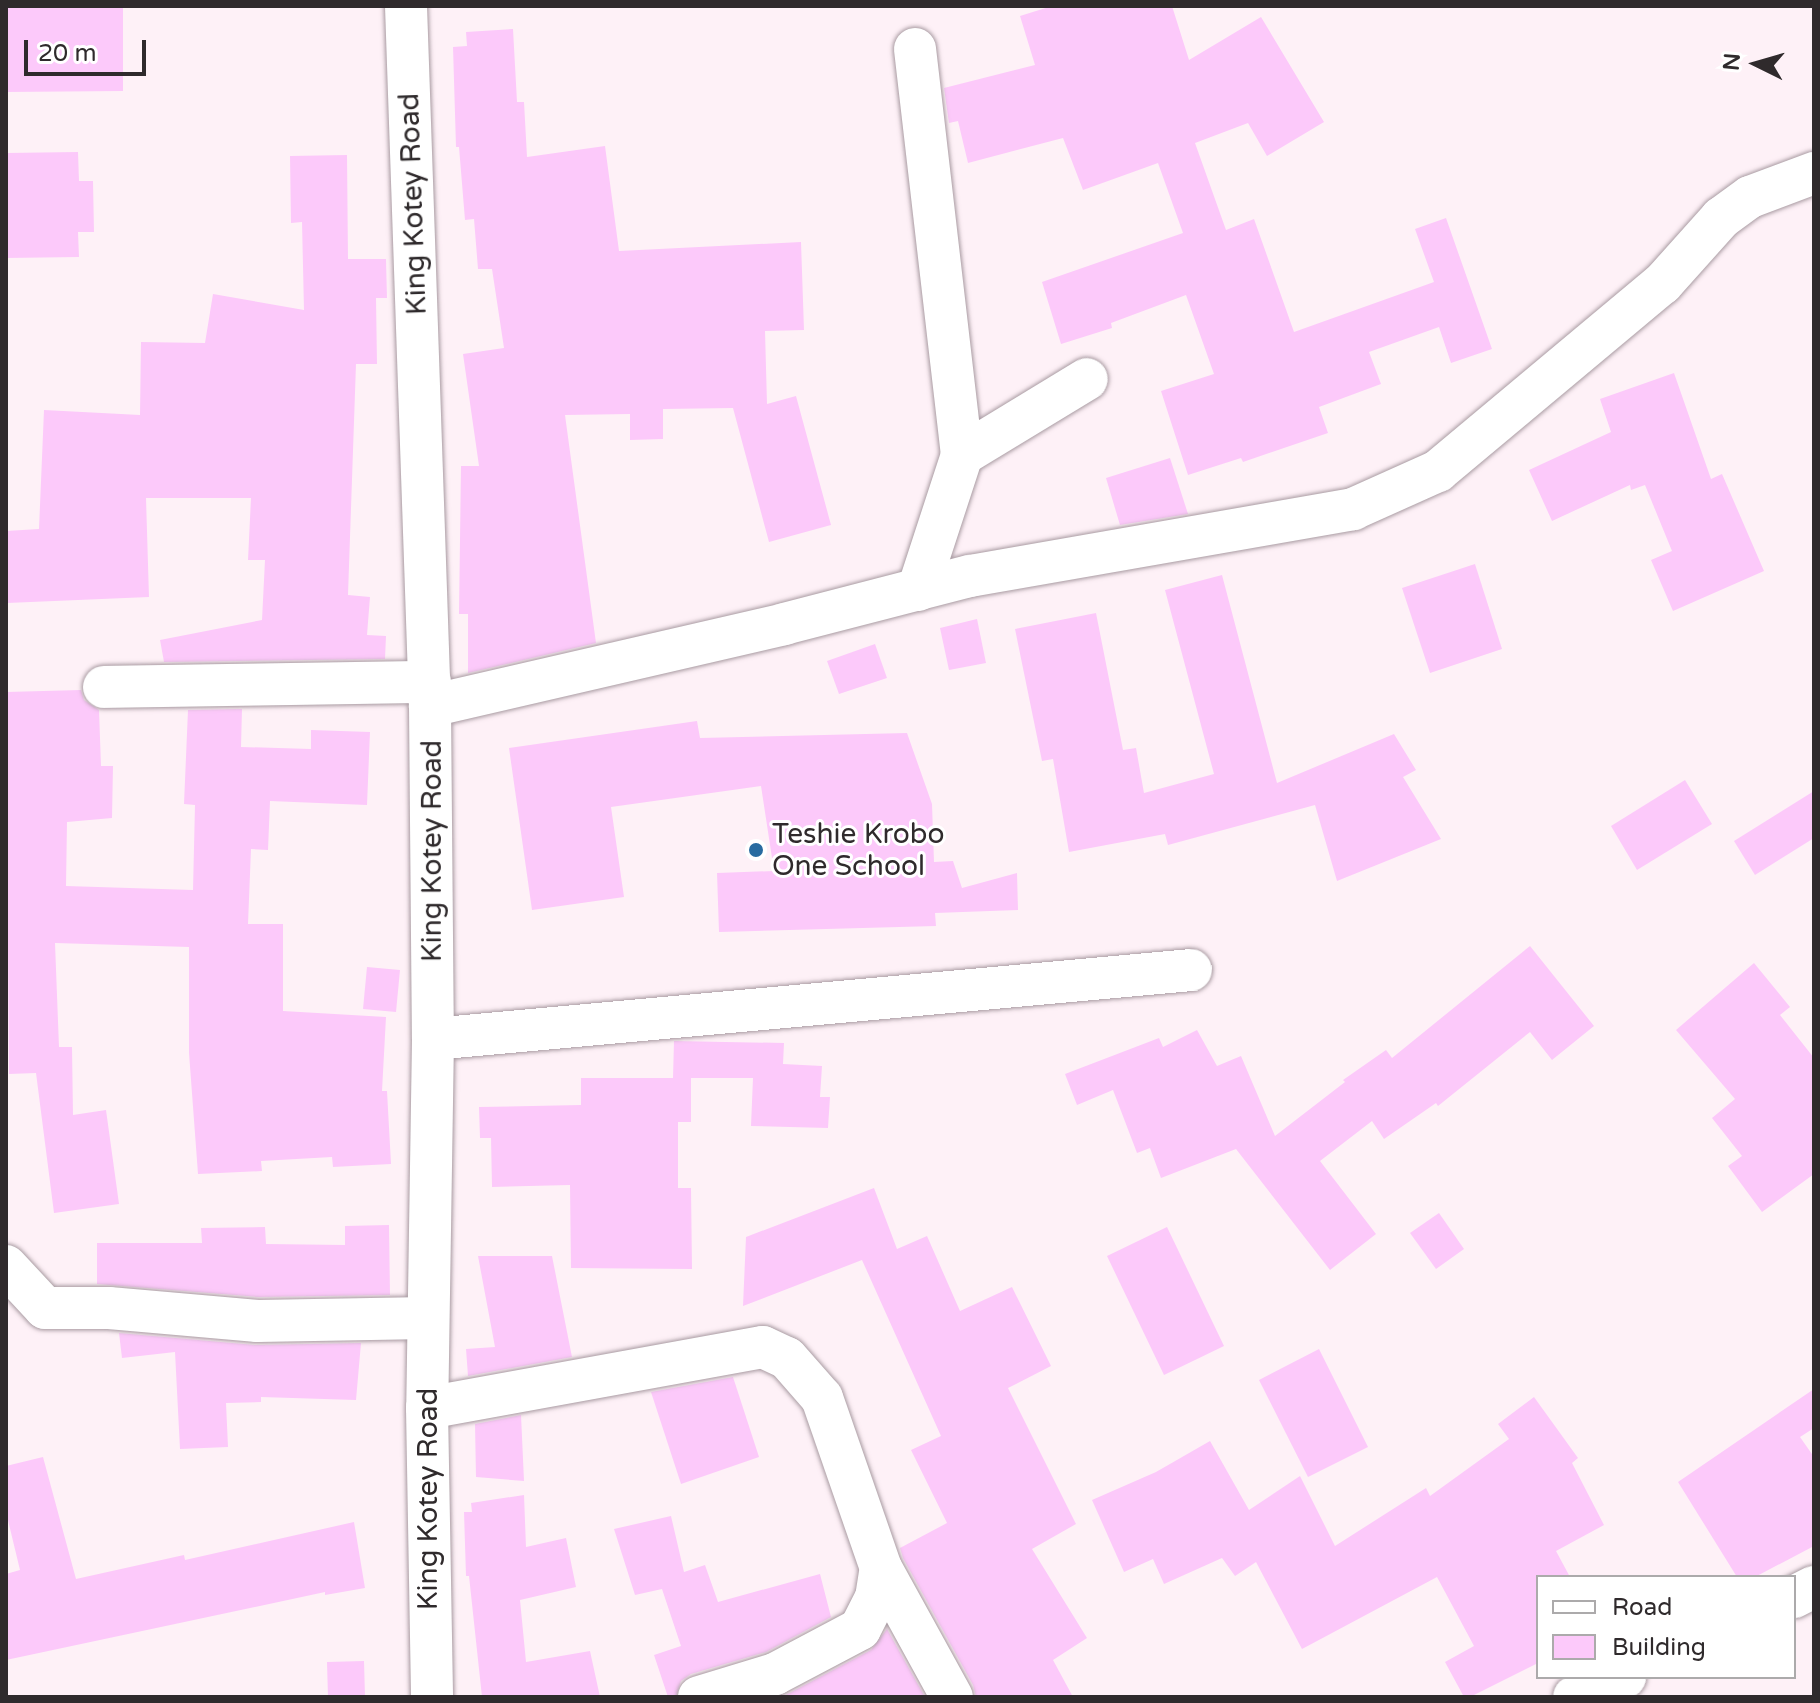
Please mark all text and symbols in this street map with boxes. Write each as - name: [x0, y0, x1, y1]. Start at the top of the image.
- scale bar: [28, 24, 150, 74]
- north arrow: [1716, 24, 1796, 104]
- text: 20 m: [38, 39, 96, 68]
- text: N: [1718, 52, 1746, 72]
- street label: King Kotey Road: [392, 92, 434, 316]
- street label: King Kotey Road: [415, 740, 449, 962]
- place label: Teshie Krobo One School: [772, 817, 944, 883]
- marker: Teshie Krobo One School: [747, 841, 765, 859]
- street label: King Kotey Road: [411, 1388, 445, 1610]
- legend: [1536, 1575, 1796, 1679]
- text: Road: [1612, 1593, 1672, 1622]
- text: Building: [1612, 1633, 1706, 1662]

